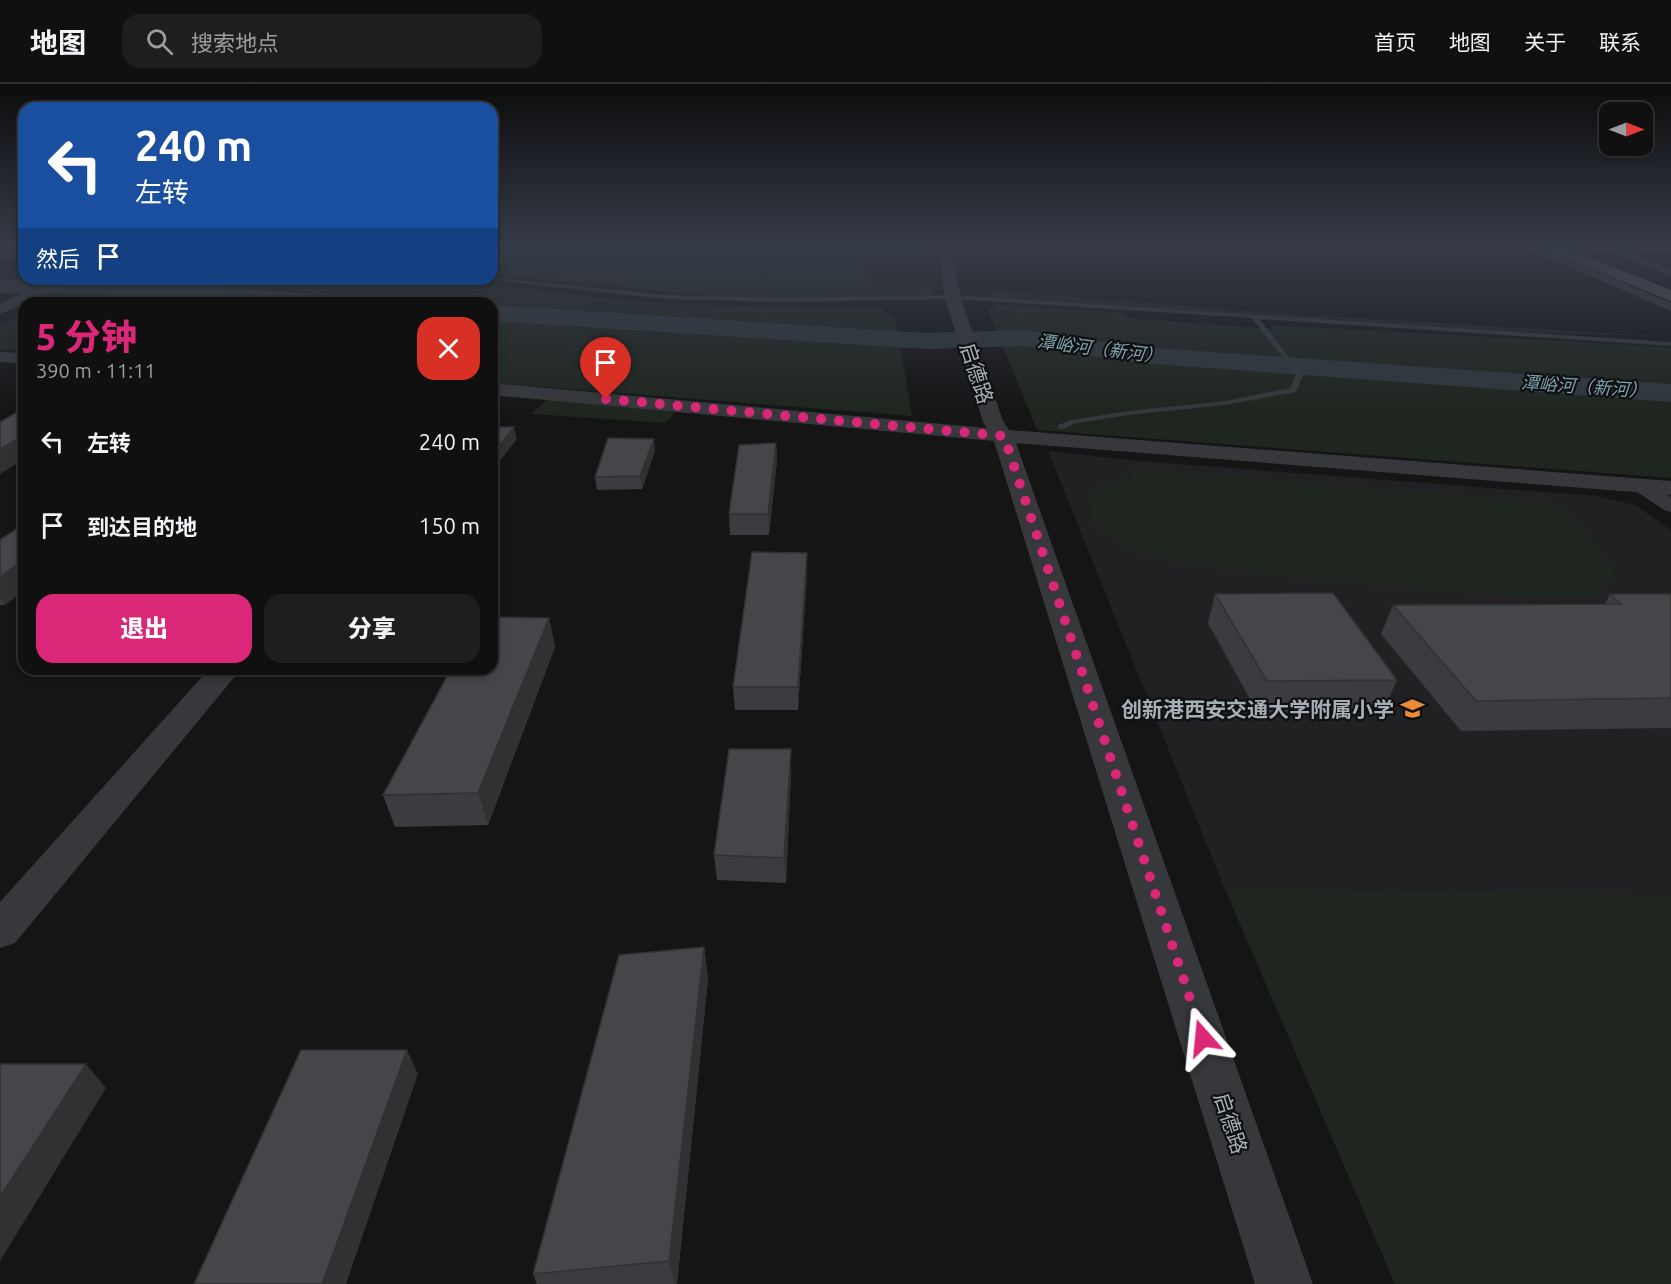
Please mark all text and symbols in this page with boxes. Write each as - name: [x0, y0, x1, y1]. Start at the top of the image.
- search box: [122, 14, 542, 68]
- icon: search: [143, 25, 176, 58]
- text: 地图: [30, 27, 86, 58]
- text: 搜索地点: [191, 30, 279, 55]
- text: 首页: [1374, 30, 1416, 54]
- text: 地图: [1449, 30, 1491, 54]
- text: 关于: [1524, 30, 1566, 54]
- text: 联系: [1599, 30, 1641, 54]
- north arrow: [1599, 102, 1653, 156]
- map controls: [1599, 102, 1653, 156]
- text: 240 m: [135, 122, 252, 169]
- icon: left: [36, 126, 114, 204]
- text: 左转: [135, 177, 189, 207]
- icon: arrive: [92, 240, 125, 273]
- text: 然后: [36, 246, 80, 271]
- text: 5 分钟: [36, 316, 137, 357]
- button: close: [417, 317, 480, 380]
- water label: 潭峪河（新河）: [1036, 330, 1164, 366]
- pin: [580, 337, 631, 399]
- street label: 启德路: [956, 339, 998, 407]
- icon: arrive: [589, 346, 622, 379]
- text: 390 m · 11:11: [36, 359, 156, 382]
- water label: 潭峪河（新河）: [1520, 372, 1648, 400]
- icon: left: [36, 425, 69, 458]
- text: 240 m: [419, 429, 480, 454]
- text: 左转: [87, 430, 131, 455]
- icon: arrive: [36, 509, 69, 542]
- text: 150 m: [419, 513, 480, 538]
- text: 到达目的地: [87, 514, 197, 539]
- button: 退出: [36, 594, 252, 663]
- button: 分享: [264, 594, 480, 663]
- school or university icon: 创新港西安交通大学附属小学: [1399, 696, 1425, 722]
- place label: 创新港西安交通大学附属小学: [1121, 697, 1394, 721]
- position arrow: [1171, 1006, 1235, 1070]
- street label: 启德路: [1210, 1089, 1252, 1157]

